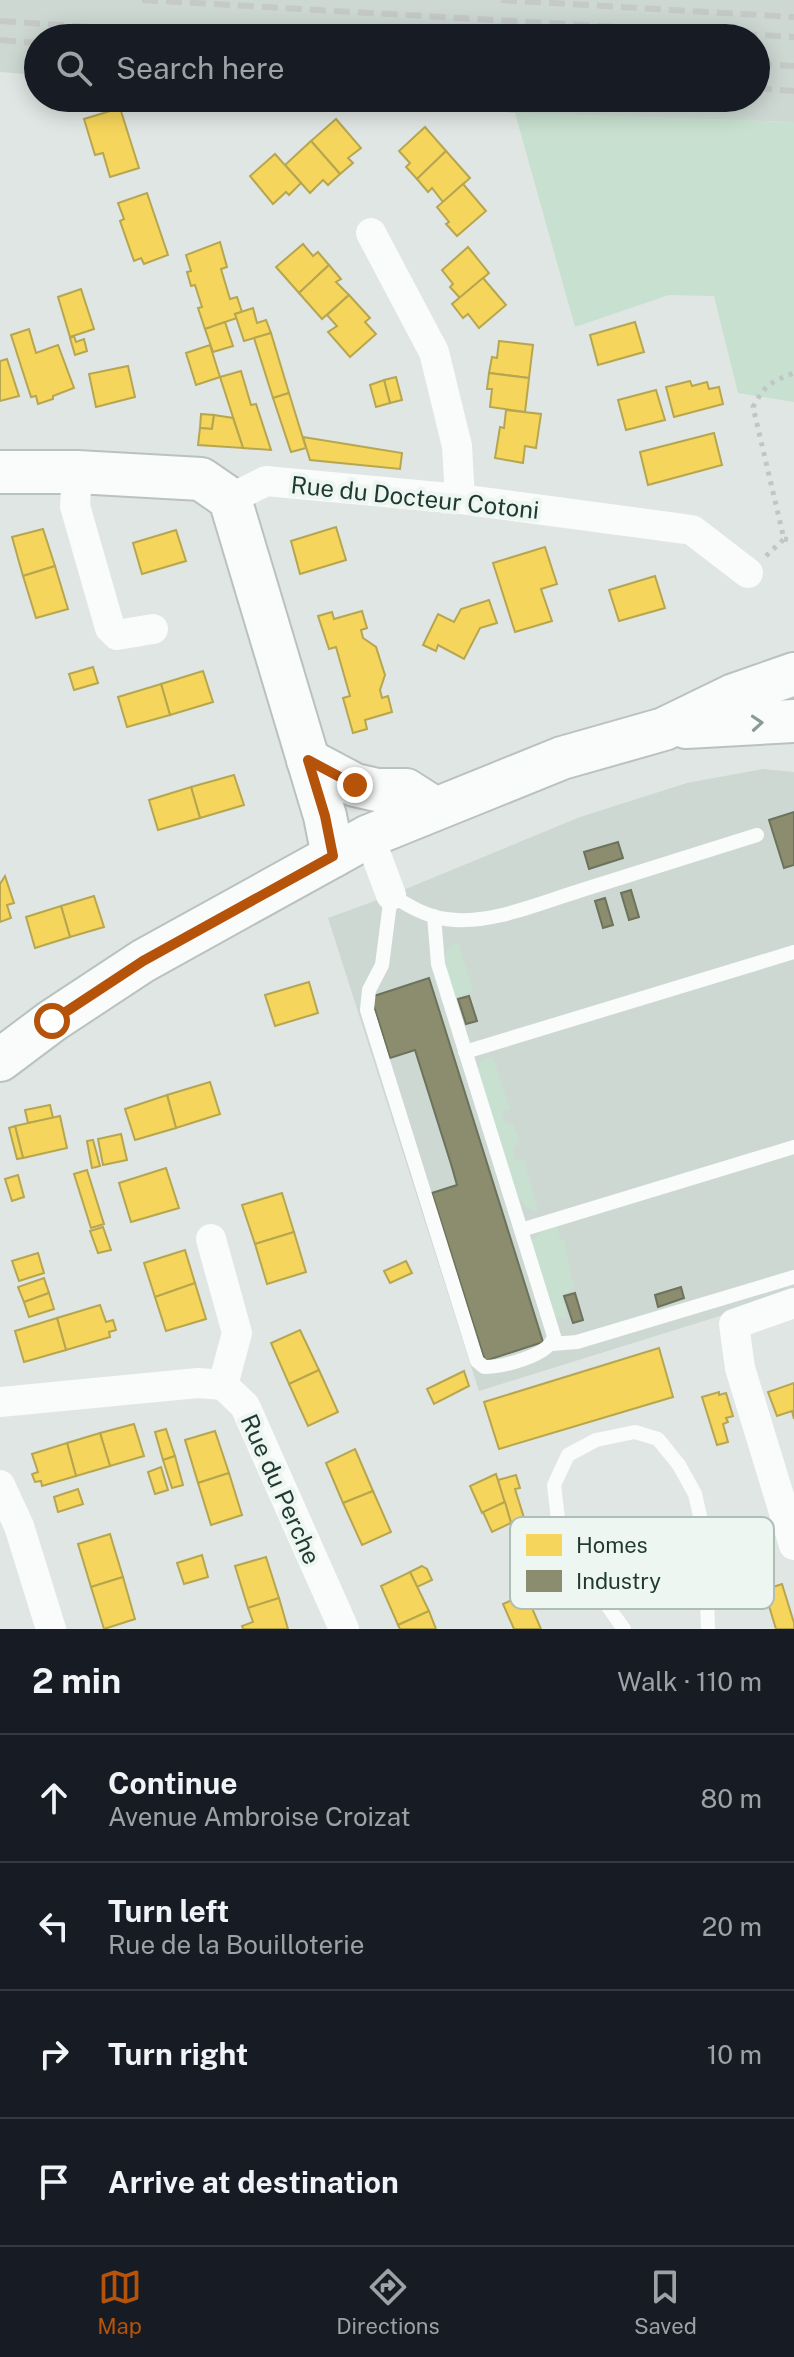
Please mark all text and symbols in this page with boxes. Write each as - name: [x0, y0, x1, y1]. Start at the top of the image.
- search box: [24, 24, 770, 112]
- icon: search: [52, 46, 96, 90]
- text: Search here: [116, 50, 284, 86]
- street label: Rue du Docteur Cotoni: [289, 470, 541, 524]
- one-way arrow: [751, 715, 764, 732]
- route end: [337, 767, 373, 803]
- route start: [34, 1003, 70, 1039]
- street label: Rue du Perche: [235, 1410, 327, 1568]
- legend: [510, 1517, 774, 1609]
- text: Homes: [576, 1532, 648, 1558]
- text: Industry: [576, 1568, 661, 1594]
- text: 2 min: [32, 1661, 121, 1701]
- text: Walk · 110 m: [617, 1666, 762, 1697]
- text: Continue: [108, 1765, 238, 1801]
- icon: ahead: [32, 1776, 76, 1820]
- text: 80 m: [701, 1783, 762, 1814]
- text: Avenue Ambroise Croizat: [108, 1801, 411, 1832]
- text: Turn left: [108, 1893, 229, 1929]
- icon: left: [32, 1904, 76, 1948]
- text: 20 m: [702, 1911, 762, 1942]
- text: Rue de la Bouilloterie: [108, 1929, 365, 1960]
- icon: right: [32, 2032, 76, 2076]
- text: Turn right: [108, 2036, 248, 2072]
- text: 10 m: [707, 2039, 762, 2070]
- icon: arrive: [32, 2160, 76, 2204]
- text: Arrive at destination: [108, 2164, 399, 2200]
- tab: Map: [97, 2265, 142, 2339]
- tab: Directions: [336, 2265, 440, 2339]
- tab: Saved: [634, 2265, 697, 2339]

